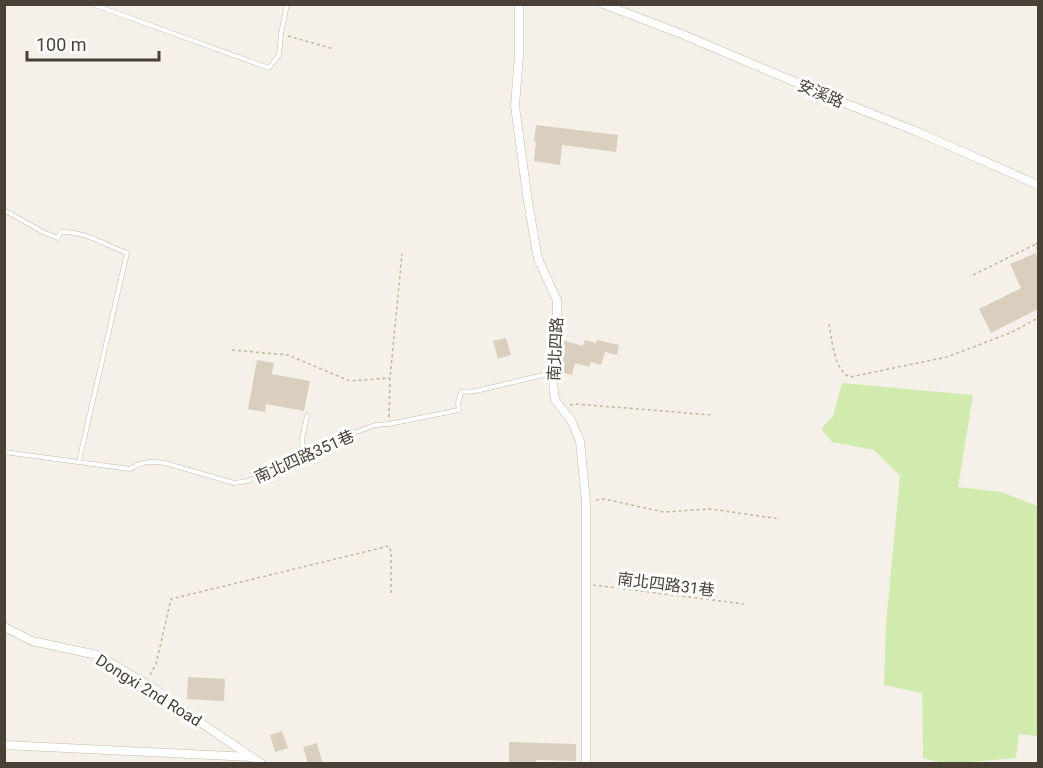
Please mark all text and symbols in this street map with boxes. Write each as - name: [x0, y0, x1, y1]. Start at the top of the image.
- scale bar: [27, 24, 159, 62]
- text: 100 m: [36, 34, 87, 55]
- street label: 安溪路: [795, 75, 847, 112]
- street label: 南北四路: [544, 317, 567, 381]
- street label: 南北四路351巷: [251, 426, 357, 487]
- street label: 南北四路31巷: [616, 569, 716, 600]
- street label: Dongxi 2nd Road: [92, 650, 205, 730]

